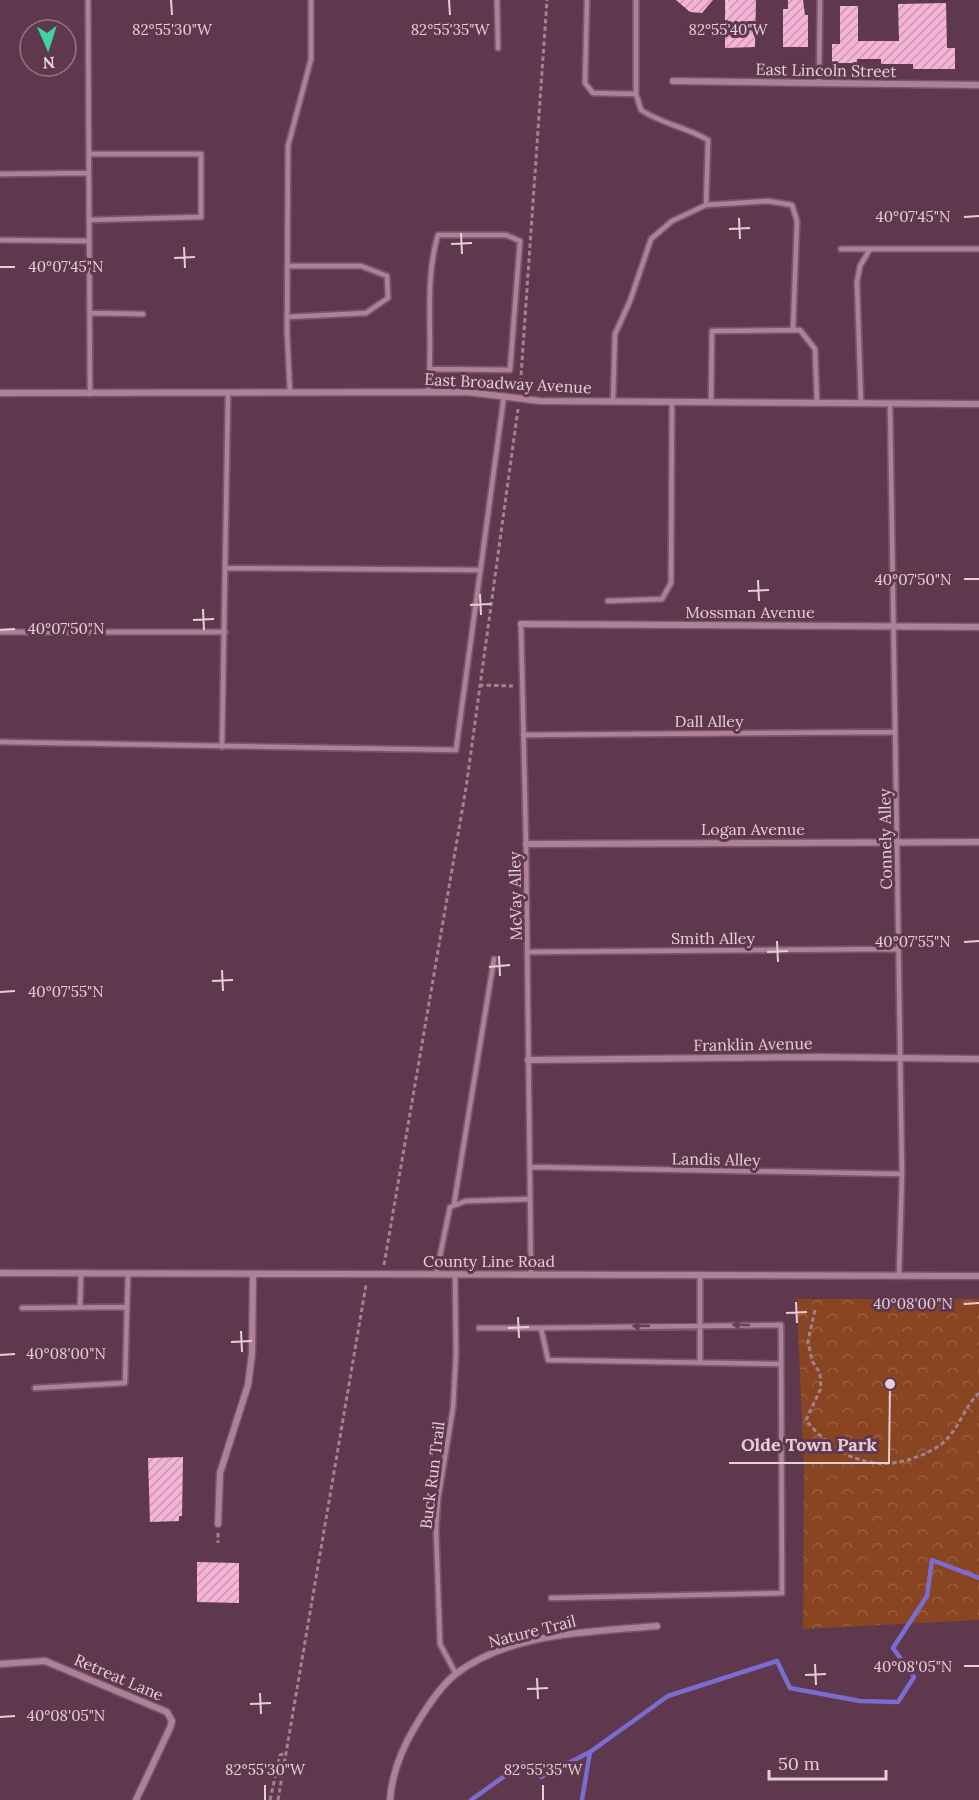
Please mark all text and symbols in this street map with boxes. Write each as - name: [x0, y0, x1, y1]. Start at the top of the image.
- north arrow: [18, 18, 78, 78]
- text: 82°55'30"W: [132, 20, 213, 39]
- text: 82°55'35"W: [411, 20, 490, 39]
- text: 82°55'40"W: [689, 20, 769, 39]
- text: N: [42, 53, 55, 73]
- street label: East Lincoln Street: [755, 59, 897, 81]
- text: 40°07'45"N: [876, 207, 950, 226]
- text: 40°07'45"N: [29, 257, 103, 276]
- street label: East Broadway Avenue: [424, 369, 592, 397]
- text: 40°07'50"N: [875, 570, 951, 589]
- street label: Mossman Avenue: [685, 602, 815, 622]
- text: 40°07'50"N: [28, 619, 104, 638]
- street label: Dall Alley: [675, 711, 744, 731]
- street label: Connely Alley: [874, 788, 896, 890]
- street label: Logan Avenue: [701, 819, 805, 839]
- street label: McVay Alley: [504, 851, 526, 941]
- street label: Smith Alley: [671, 928, 755, 948]
- text: 40°07'55"N: [875, 932, 951, 951]
- text: 40°07'55"N: [28, 982, 104, 1001]
- street label: Franklin Avenue: [693, 1033, 813, 1055]
- street label: Landis Alley: [671, 1148, 761, 1170]
- street label: County Line Road: [423, 1251, 555, 1271]
- text: 40°08'00"N: [873, 1294, 953, 1313]
- one-way arrow: [731, 1320, 750, 1329]
- one-way arrow: [632, 1321, 651, 1330]
- text: 40°08'00"N: [26, 1344, 106, 1363]
- street label: Buck Run Trail: [415, 1420, 449, 1530]
- callout: Olde Town Park: [729, 1427, 889, 1463]
- text: Olde Town Park: [741, 1433, 877, 1456]
- street label: Nature Trail: [486, 1610, 578, 1652]
- street label: Retreat Lane: [71, 1649, 167, 1705]
- text: 40°08'05"N: [874, 1657, 952, 1676]
- text: 40°08'05"N: [27, 1706, 105, 1725]
- scale bar: [769, 1743, 886, 1781]
- text: 50 m: [778, 1752, 820, 1775]
- text: 82°55'30"W: [225, 1760, 306, 1779]
- text: 82°55'35"W: [504, 1760, 583, 1779]

